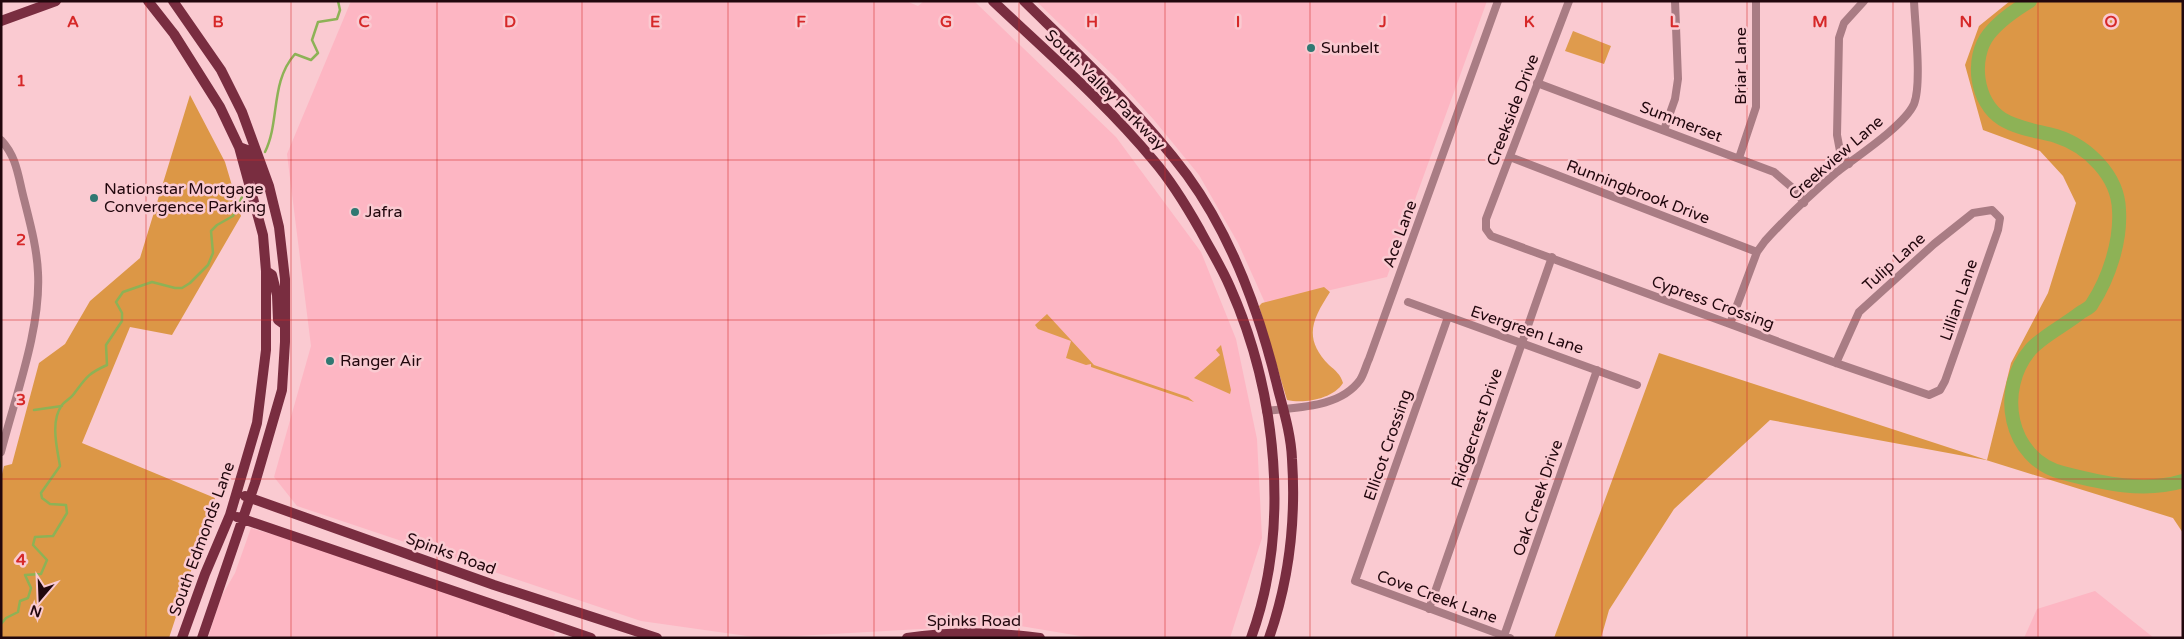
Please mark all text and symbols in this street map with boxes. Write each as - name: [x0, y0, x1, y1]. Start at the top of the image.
- text: A: [67, 12, 79, 32]
- text: B: [212, 12, 224, 32]
- text: C: [358, 12, 370, 32]
- text: D: [504, 12, 516, 32]
- text: E: [650, 12, 660, 32]
- text: F: [796, 12, 806, 32]
- text: G: [940, 12, 952, 32]
- text: H: [1086, 12, 1098, 32]
- text: I: [1236, 12, 1240, 32]
- text: J: [1378, 12, 1387, 32]
- text: K: [1524, 12, 1535, 32]
- text: L: [1669, 12, 1679, 32]
- text: M: [1812, 12, 1828, 32]
- text: N: [1960, 12, 1972, 32]
- text: O: [2105, 12, 2118, 32]
- street label: South Valley Parkway: [1040, 25, 1170, 155]
- street label: Briar Lane: [1731, 27, 1751, 105]
- place label: Sunbelt: [1321, 38, 1379, 58]
- marker: Sunbelt: [1305, 42, 1317, 54]
- street label: Creekside Drive: [1483, 51, 1543, 169]
- text: 1: [16, 71, 26, 91]
- street label: Summerset: [1637, 97, 1725, 147]
- street label: Creekview Lane: [1785, 111, 1887, 205]
- street label: Runningbrook Drive: [1563, 155, 1713, 229]
- place label: Nationstar Mortgage Convergence Parking: [104, 179, 266, 217]
- marker: Nationstar Mortgage Convergence Parking: [88, 192, 100, 204]
- street label: Ace Lane: [1379, 197, 1421, 271]
- place label: Jafra: [365, 202, 402, 222]
- marker: Jafra: [349, 206, 361, 218]
- street label: Tulip Lane: [1858, 229, 1930, 295]
- text: 2: [16, 230, 26, 250]
- street label: Lillian Lane: [1936, 257, 1982, 343]
- street label: Cypress Crossing: [1649, 271, 1777, 335]
- street label: Evergreen Lane: [1468, 301, 1586, 359]
- place label: Ranger Air: [340, 351, 422, 371]
- marker: Ranger Air: [324, 355, 336, 367]
- street label: Ridgecrest Drive: [1447, 365, 1507, 491]
- street label: Ellicot Crossing: [1360, 387, 1416, 503]
- text: 3: [16, 390, 26, 410]
- street label: Oak Creek Drive: [1509, 437, 1567, 559]
- street label: South Edmonds Lane: [165, 459, 239, 619]
- street label: Spinks Road: [403, 528, 499, 580]
- text: 4: [16, 550, 26, 570]
- street label: Cove Creek Lane: [1374, 566, 1500, 628]
- north arrow: [15, 574, 65, 624]
- text: N: [28, 601, 44, 621]
- street label: Spinks Road: [927, 611, 1021, 631]

